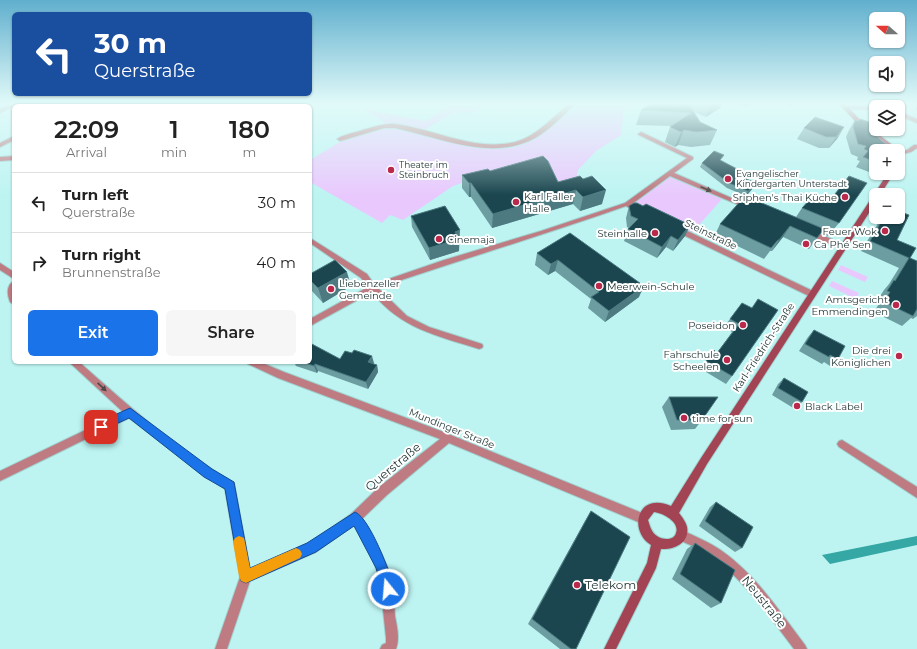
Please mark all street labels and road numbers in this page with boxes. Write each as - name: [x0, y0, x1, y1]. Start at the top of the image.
- street label: Steinstraße: [682, 216, 739, 253]
- street label: Karl-Friedrich-Straße: [730, 300, 797, 394]
- street label: Mundinger Straße: [407, 405, 497, 452]
- street label: Querstraße: [362, 439, 423, 494]
- street label: Neustraße: [739, 573, 790, 631]

